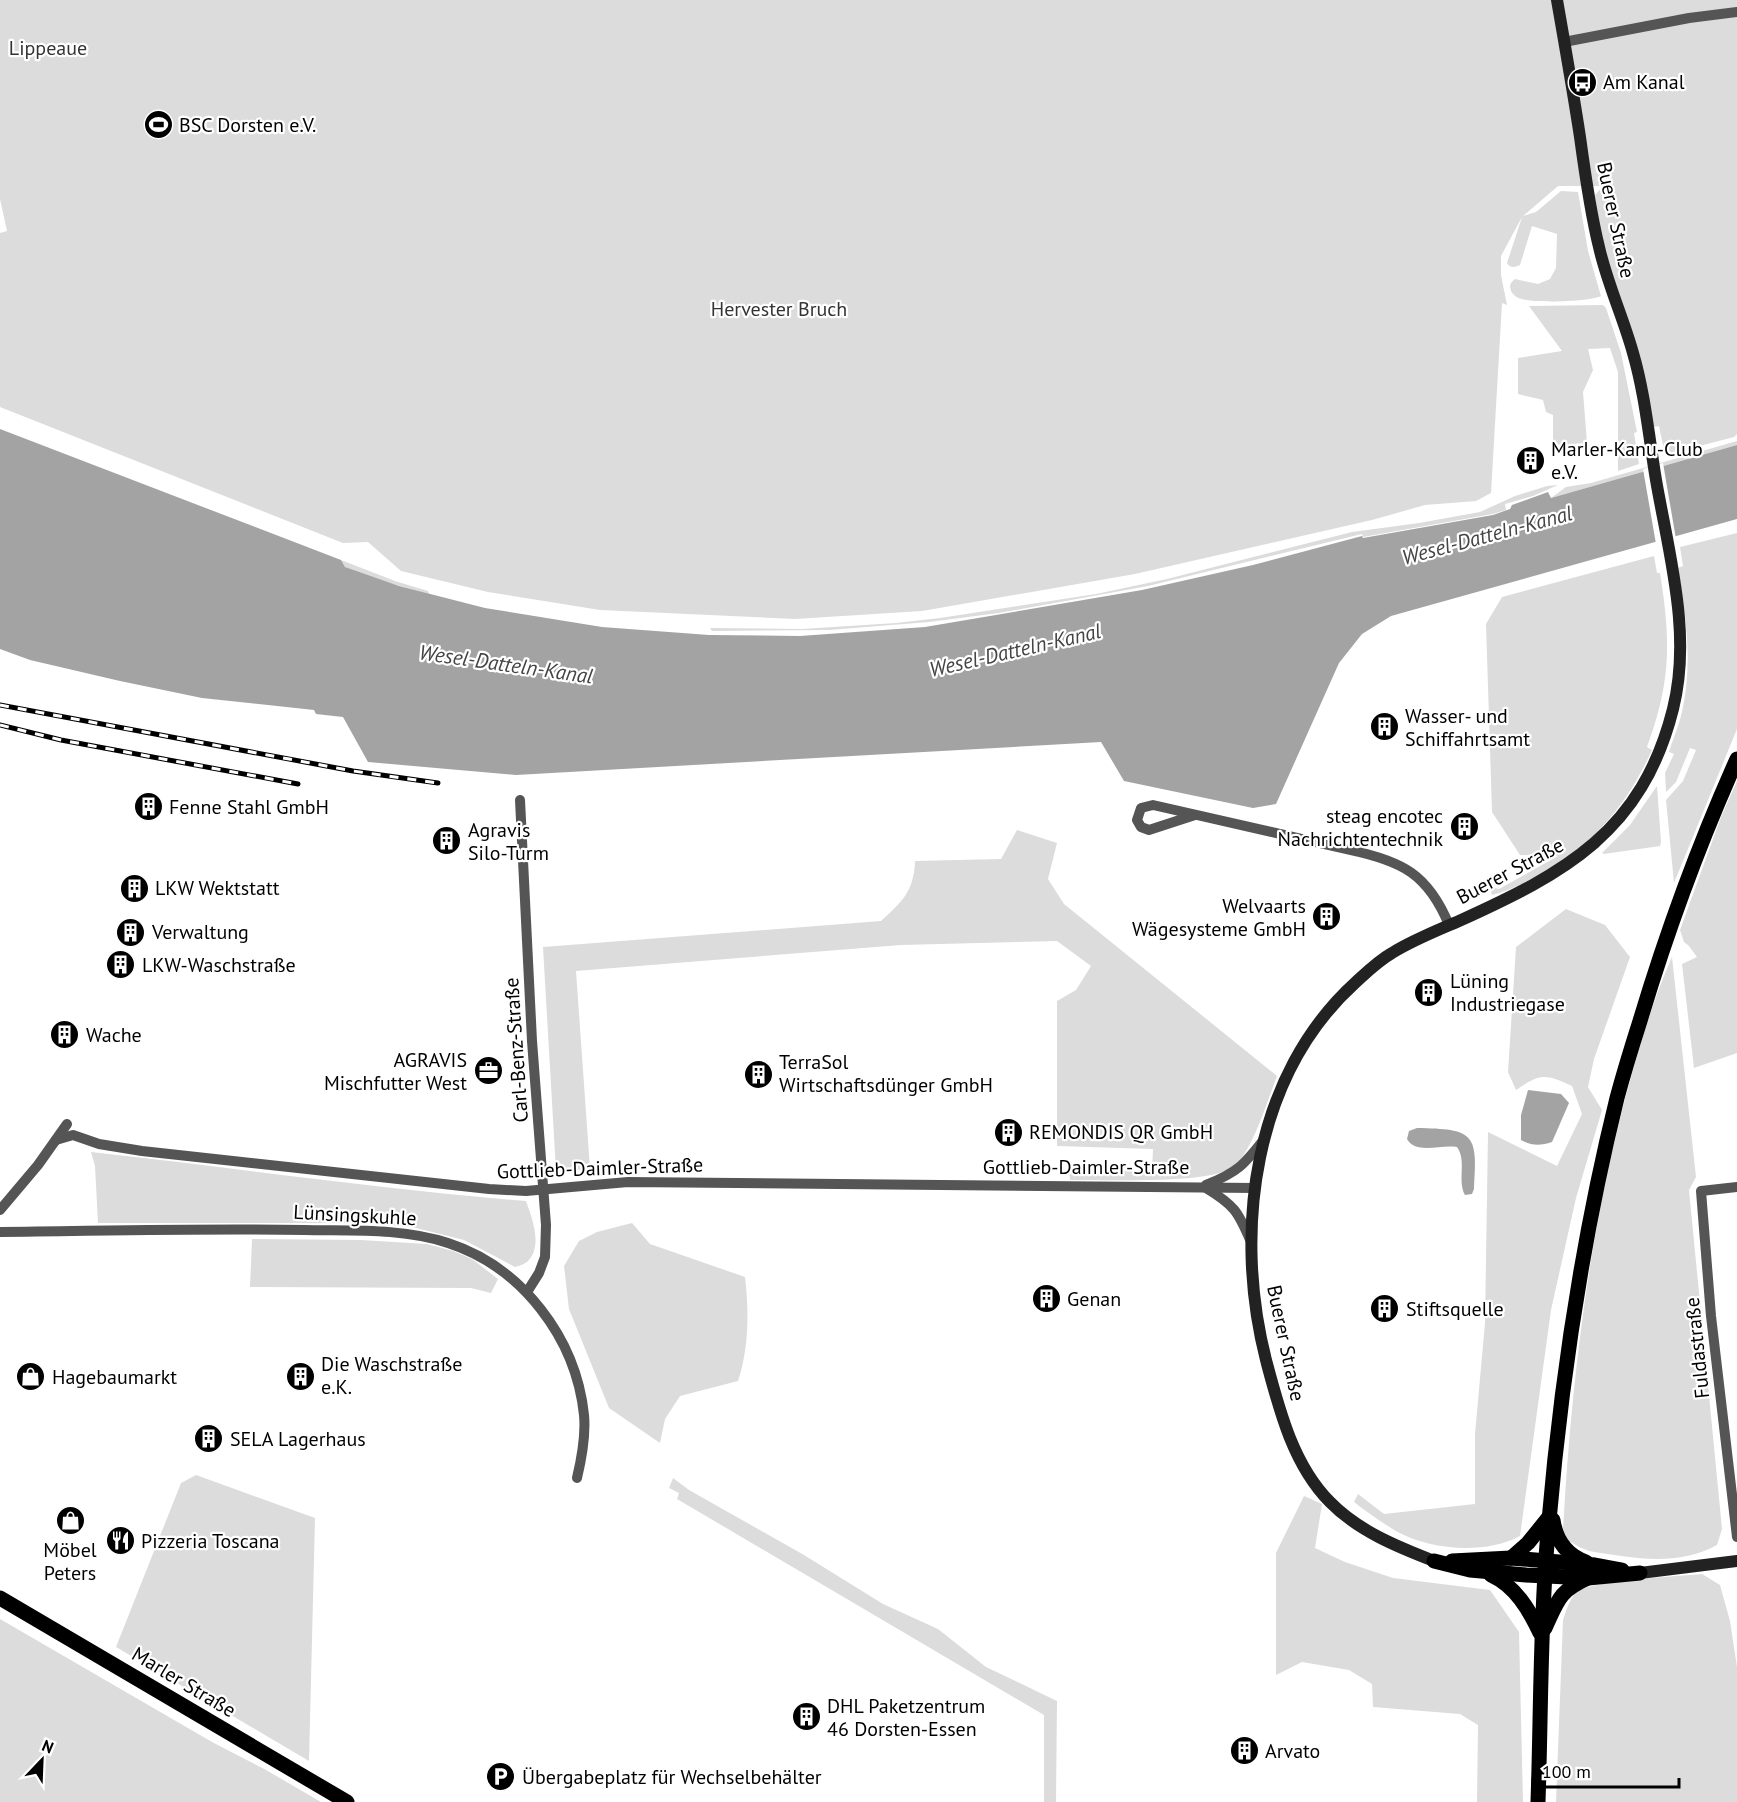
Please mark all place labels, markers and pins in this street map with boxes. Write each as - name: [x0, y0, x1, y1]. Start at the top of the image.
- bus stop icon: Am Kanal: [1566, 66, 1598, 98]
- place label: Am Kanal: [1603, 69, 1685, 95]
- sports icon: BSC Dorsten e.V.: [142, 109, 174, 141]
- place label: BSC Dorsten e.V.: [179, 112, 316, 138]
- place label: Marler-Kanu-Club e.V.: [1551, 436, 1703, 485]
- building icon: Marler-Kanu-Club e.V.: [1514, 445, 1546, 477]
- place label: Wasser- und Schiffahrtsamt: [1405, 703, 1530, 752]
- building icon: Wasser- und Schiffahrtsamt: [1368, 711, 1400, 743]
- building icon: Fenne Stahl GmbH: [132, 791, 164, 823]
- place label: Fenne Stahl GmbH: [169, 794, 329, 820]
- place label: steag encotec Nachrichtentechnik: [1278, 803, 1443, 852]
- building icon: steag encotec Nachrichtentechnik: [1448, 811, 1480, 843]
- place label: Agravis Silo-Turm: [468, 817, 549, 866]
- building icon: Agravis Silo-Turm: [431, 825, 463, 857]
- building icon: LKW Wektstatt: [118, 872, 150, 904]
- place label: LKW Wektstatt: [155, 875, 280, 901]
- place label: Welvaarts Wägesysteme GmbH: [1132, 893, 1306, 942]
- building icon: Welvaarts Wägesysteme GmbH: [1311, 901, 1343, 933]
- building icon: Verwaltung: [115, 916, 147, 948]
- place label: Verwaltung: [151, 919, 249, 945]
- building icon: LKW-Waschstraße: [105, 949, 137, 981]
- place label: LKW-Waschstraße: [142, 952, 296, 978]
- place label: Lüning Industriegase: [1450, 968, 1565, 1017]
- building icon: Lüning Industriegase: [1413, 976, 1445, 1008]
- building icon: Wache: [49, 1019, 81, 1051]
- place label: Wache: [86, 1022, 142, 1048]
- place label: AGRAVIS Mischfutter West: [324, 1047, 467, 1096]
- place label: TerraSol Wirtschaftsdünger GmbH: [779, 1049, 993, 1098]
- office icon: AGRAVIS Mischfutter West: [472, 1055, 504, 1087]
- building icon: TerraSol Wirtschaftsdünger GmbH: [742, 1058, 774, 1090]
- building icon: REMONDIS QR GmbH: [992, 1116, 1024, 1148]
- place label: REMONDIS QR GmbH: [1029, 1119, 1213, 1145]
- building icon: Genan: [1030, 1283, 1062, 1315]
- place label: Genan: [1067, 1286, 1121, 1312]
- building icon: Stiftsquelle: [1369, 1293, 1401, 1325]
- place label: Stiftsquelle: [1406, 1296, 1504, 1322]
- place label: Die Waschstraße e.K.: [321, 1351, 463, 1400]
- building icon: Die Waschstraße e.K.: [284, 1360, 316, 1392]
- shop icon: Hagebaumarkt: [15, 1361, 47, 1393]
- place label: Hagebaumarkt: [52, 1364, 177, 1390]
- building icon: SELA Lagerhaus: [193, 1423, 225, 1455]
- place label: SELA Lagerhaus: [230, 1426, 366, 1452]
- shop icon: Möbel Peters: [54, 1504, 86, 1536]
- restaurant icon: Pizzeria Toscana: [104, 1525, 136, 1557]
- place label: Pizzeria Toscana: [141, 1528, 280, 1554]
- place label: Möbel Peters: [43, 1537, 97, 1586]
- place label: DHL Paketzentrum 46 Dorsten-Essen: [827, 1693, 985, 1742]
- building icon: DHL Paketzentrum 46 Dorsten-Essen: [790, 1701, 822, 1733]
- building icon: Arvato: [1228, 1735, 1260, 1767]
- place label: Arvato: [1265, 1738, 1320, 1764]
- parking icon: Übergabeplatz für Wechselbehälter: [485, 1761, 517, 1793]
- place label: Übergabeplatz für Wechselbehälter: [522, 1764, 822, 1790]

